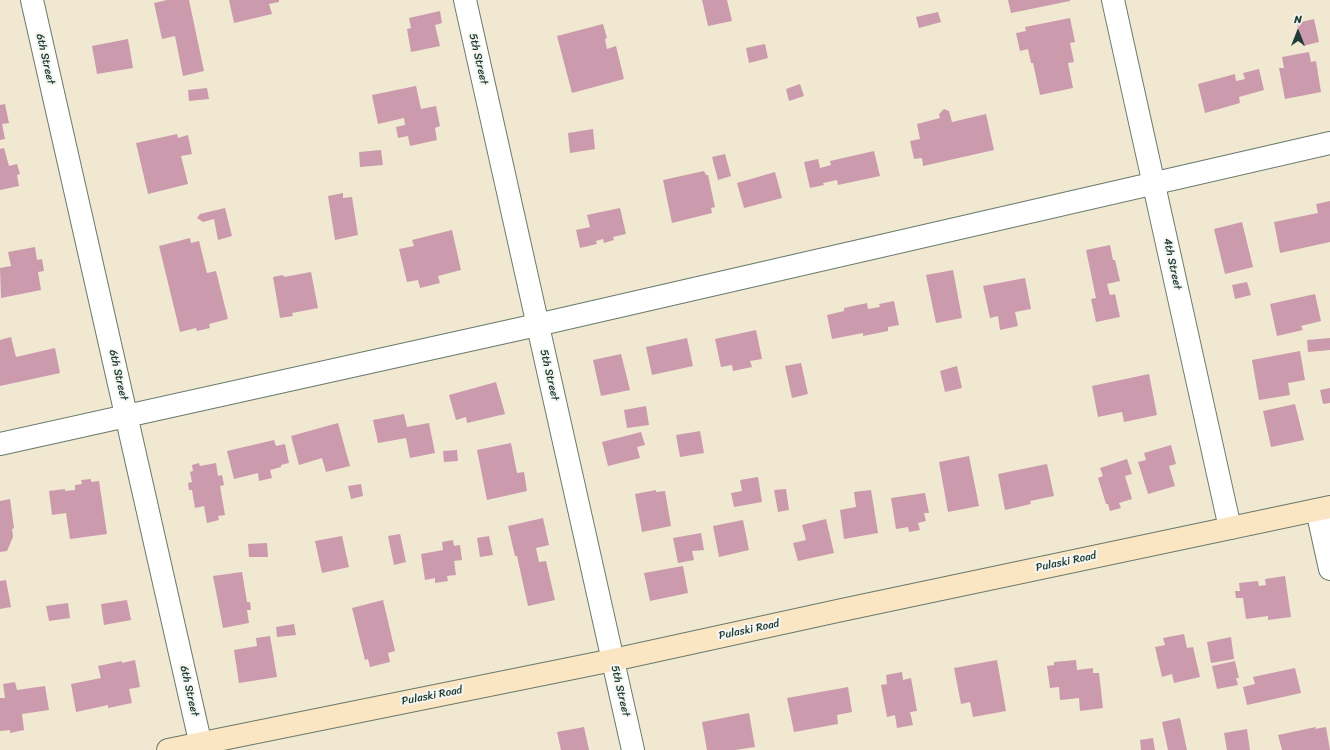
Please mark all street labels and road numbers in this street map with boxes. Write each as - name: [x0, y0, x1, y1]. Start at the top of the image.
- street label: 6th Street: [33, 32, 57, 86]
- street label: 5th Street: [466, 32, 490, 86]
- street label: 4th Street: [1160, 237, 1184, 291]
- street label: 6th Street: [106, 348, 130, 402]
- street label: 5th Street: [537, 348, 561, 402]
- street label: Pulaski Road: [1034, 549, 1098, 575]
- street label: Pulaski Road: [717, 617, 781, 643]
- street label: 6th Street: [177, 664, 201, 718]
- street label: 5th Street: [608, 664, 632, 718]
- street label: Pulaski Road: [401, 684, 463, 708]

